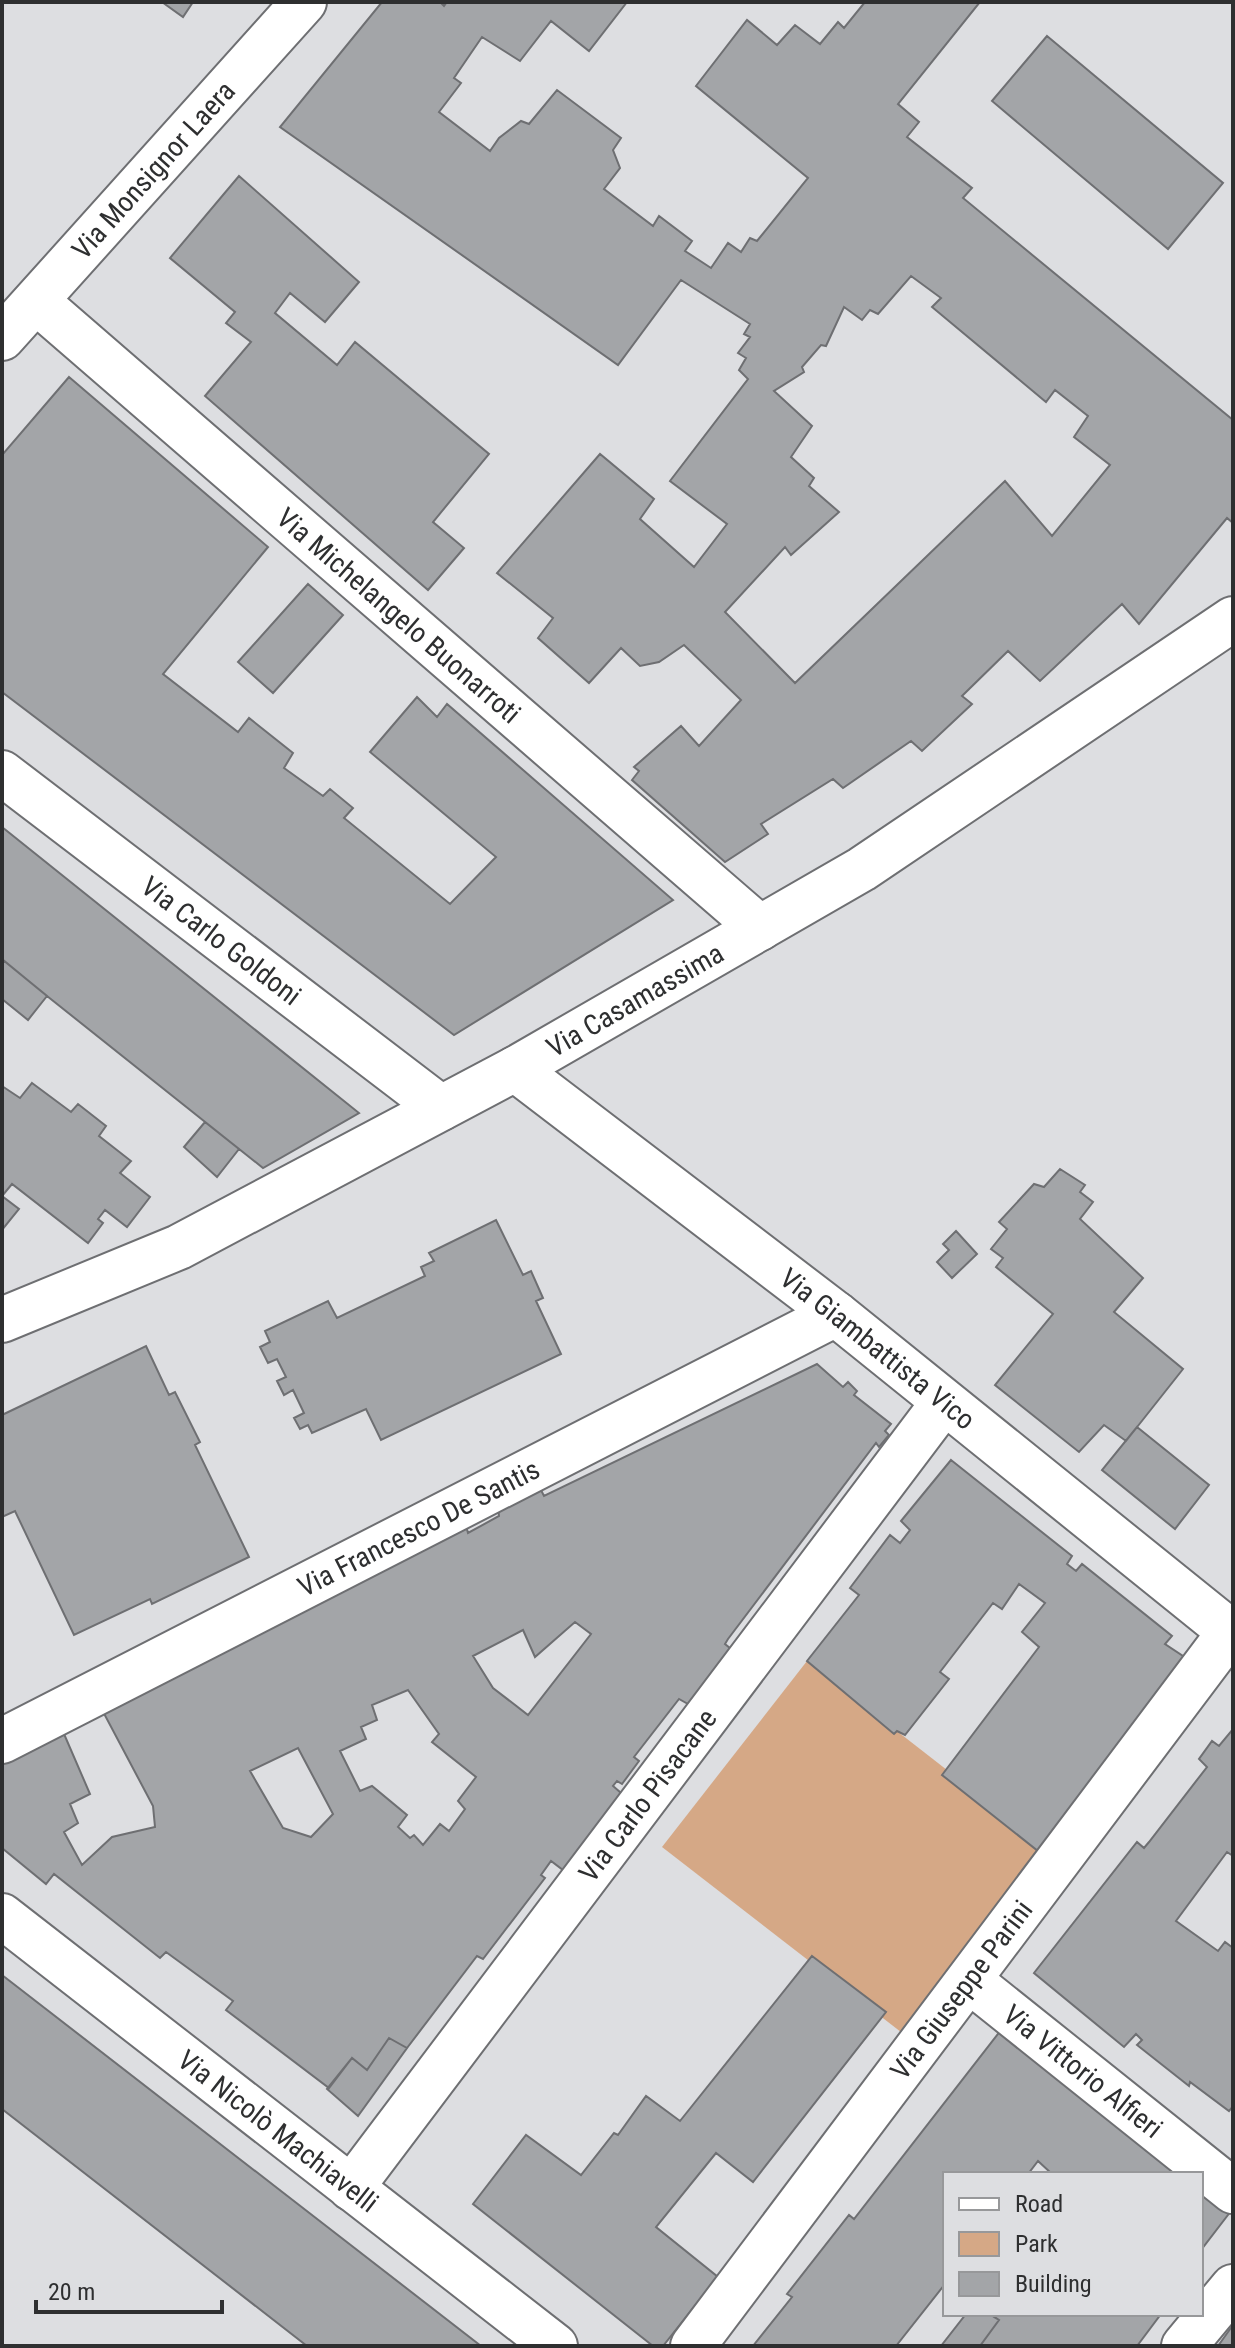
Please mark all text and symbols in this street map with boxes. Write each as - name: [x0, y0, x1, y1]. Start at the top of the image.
- street label: Via Monsignor Laera: [65, 75, 242, 266]
- street label: Via Michelangelo Buonarroti: [270, 501, 527, 730]
- street label: Via Carlo Goldoni: [135, 870, 307, 1012]
- street label: Via Casamassima: [541, 937, 729, 1064]
- street label: Via Giambattista Vico: [773, 1261, 982, 1436]
- street label: Via Francesco De Santis: [292, 1453, 545, 1604]
- street label: Via Carlo Pisacane: [572, 1703, 724, 1888]
- street label: Via Giuseppe Parini: [884, 1894, 1039, 2086]
- street label: Via Vittorio Alfieri: [997, 1998, 1169, 2145]
- street label: Via Nicolò Machiavelli: [171, 2043, 385, 2219]
- legend: [943, 2172, 1203, 2316]
- text: Road: [1015, 2190, 1063, 2218]
- text: Park: [1015, 2230, 1058, 2258]
- scale bar: [36, 2264, 222, 2314]
- text: Building: [1015, 2270, 1092, 2298]
- text: 20 m: [48, 2278, 95, 2306]

